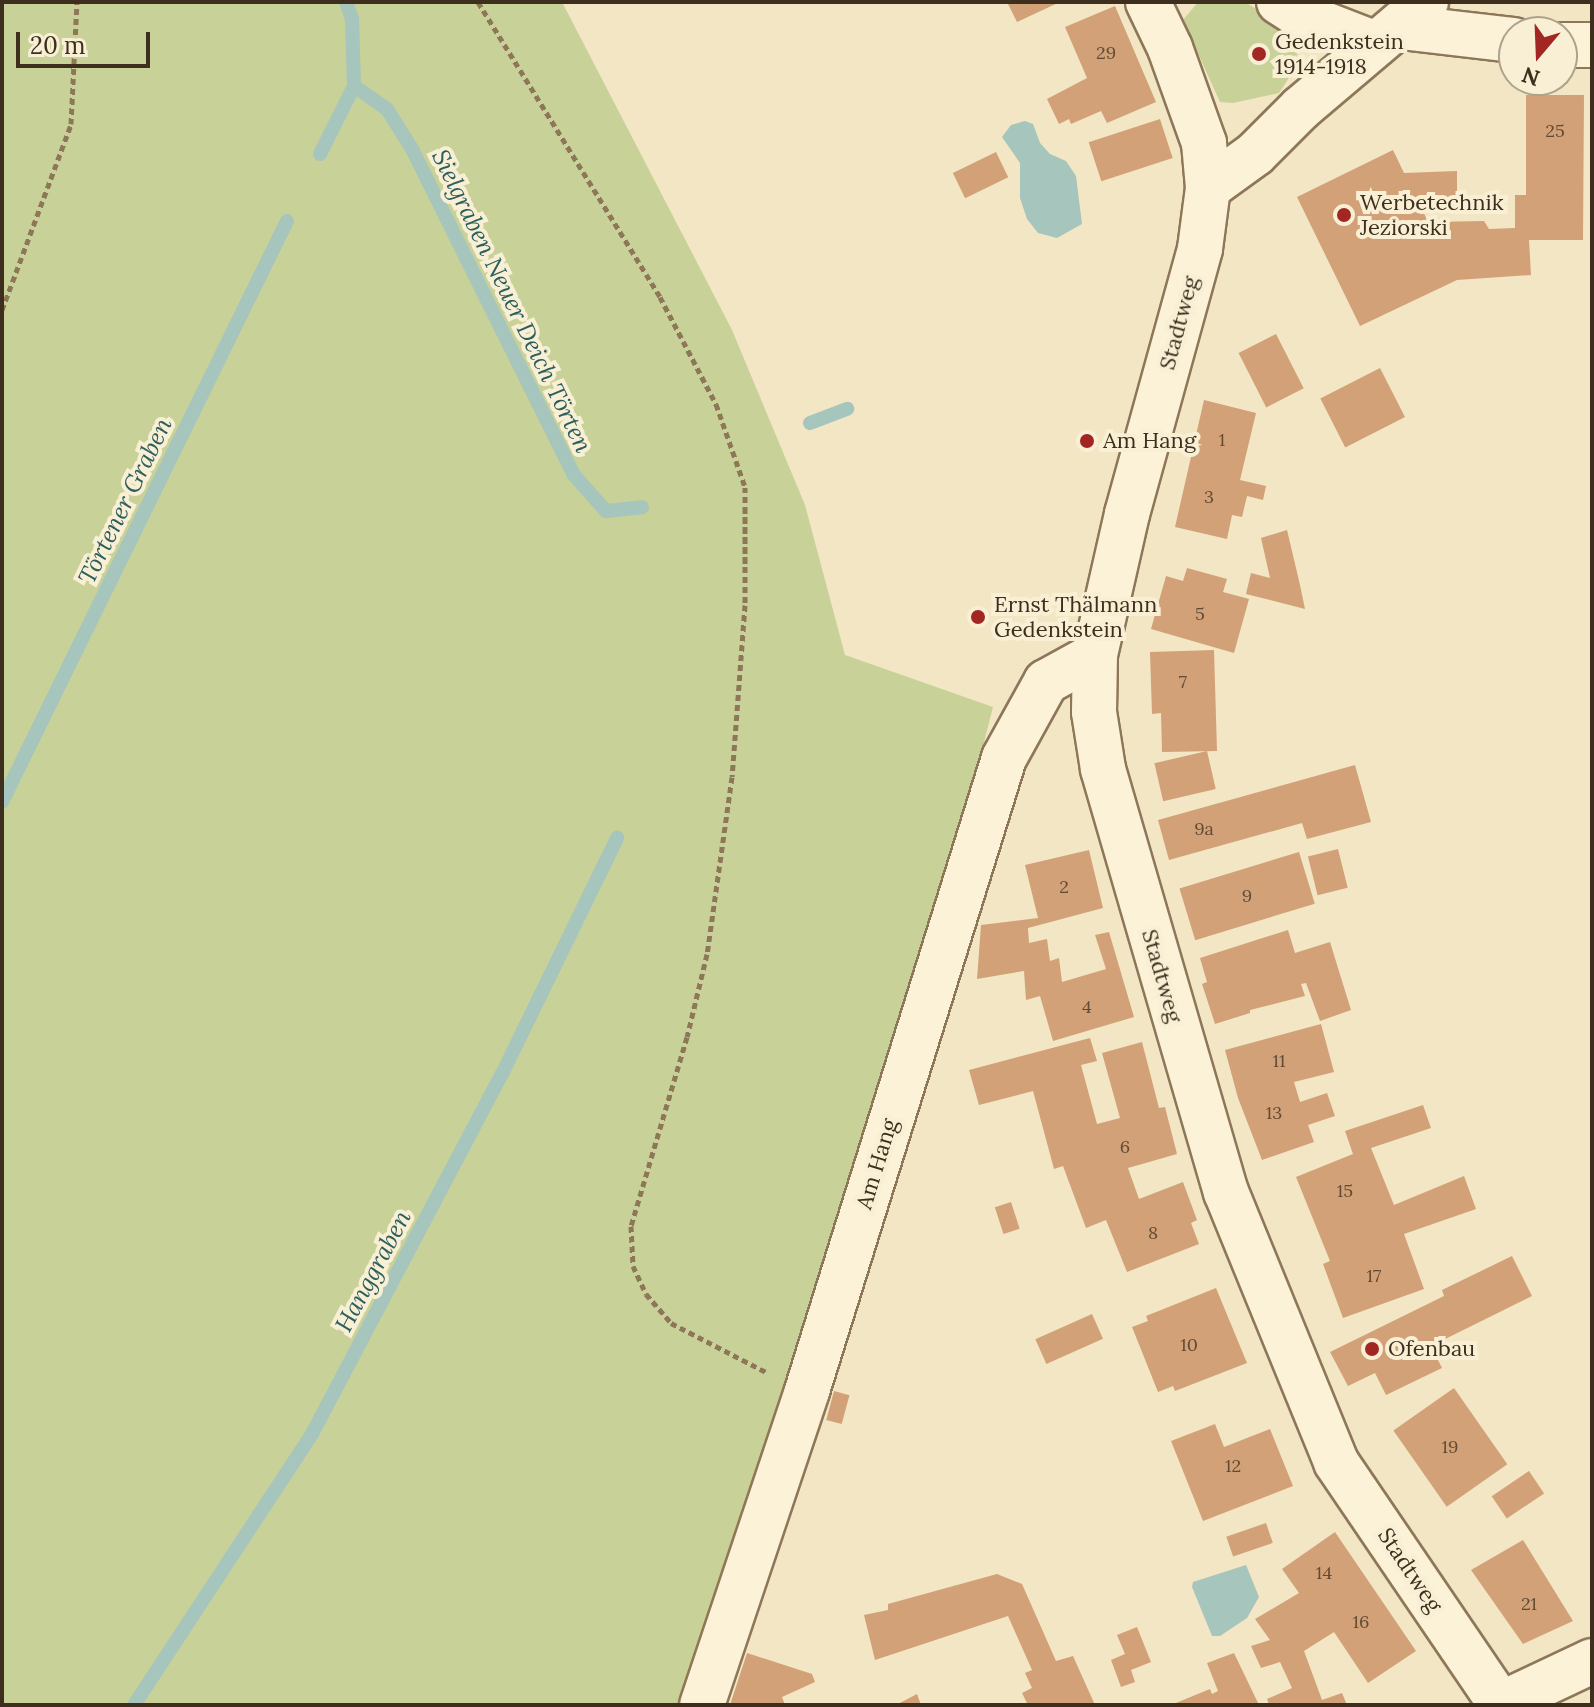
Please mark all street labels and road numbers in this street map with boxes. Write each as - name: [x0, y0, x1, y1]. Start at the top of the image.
- street label: Stadtweg: [1154, 273, 1204, 373]
- street label: Stadtweg: [1136, 926, 1188, 1026]
- street label: Am Hang: [851, 1116, 903, 1212]
- street label: Stadtweg: [1372, 1523, 1448, 1617]

